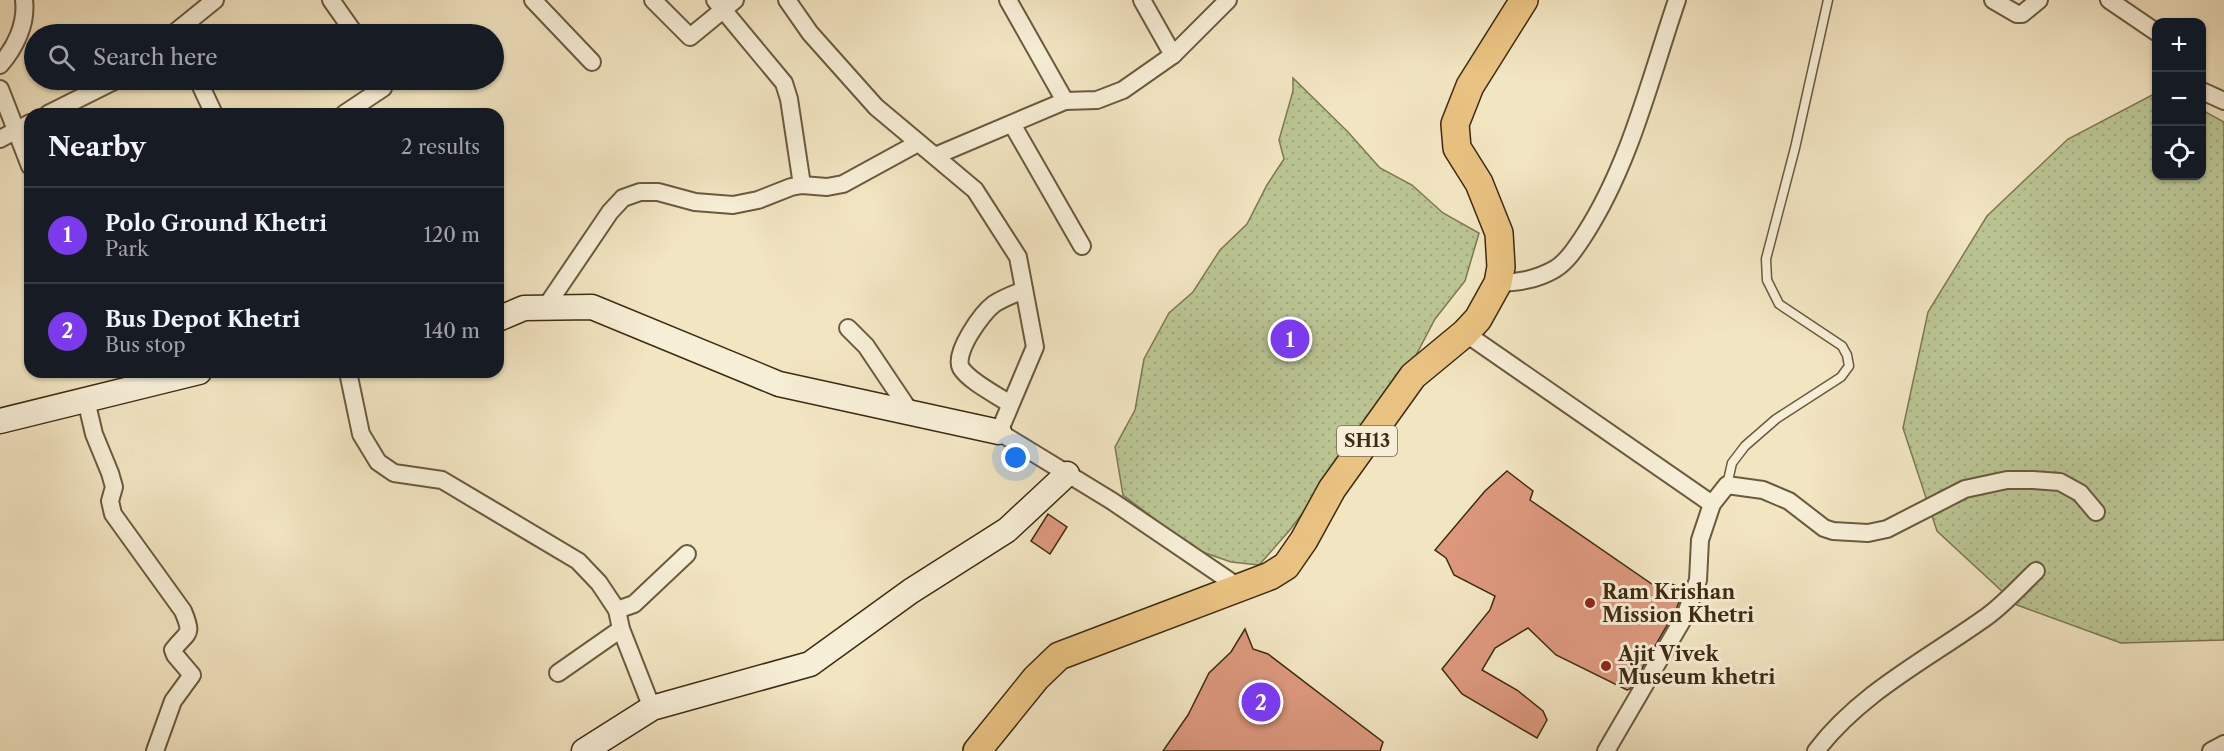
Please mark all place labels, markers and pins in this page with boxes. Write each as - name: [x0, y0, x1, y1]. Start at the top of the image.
- pin: 1: [1270, 316, 1310, 362]
- place label: Ram Krishan Mission Khetri: [1602, 580, 1754, 627]
- marker: Ram Krishan Mission Khetri: [1583, 596, 1597, 610]
- place label: Ajit Vivek Museum khetri: [1617, 642, 1775, 689]
- marker: Ajit Vivek Museum khetri: [1599, 659, 1613, 673]
- pin: 2: [1242, 680, 1280, 724]

